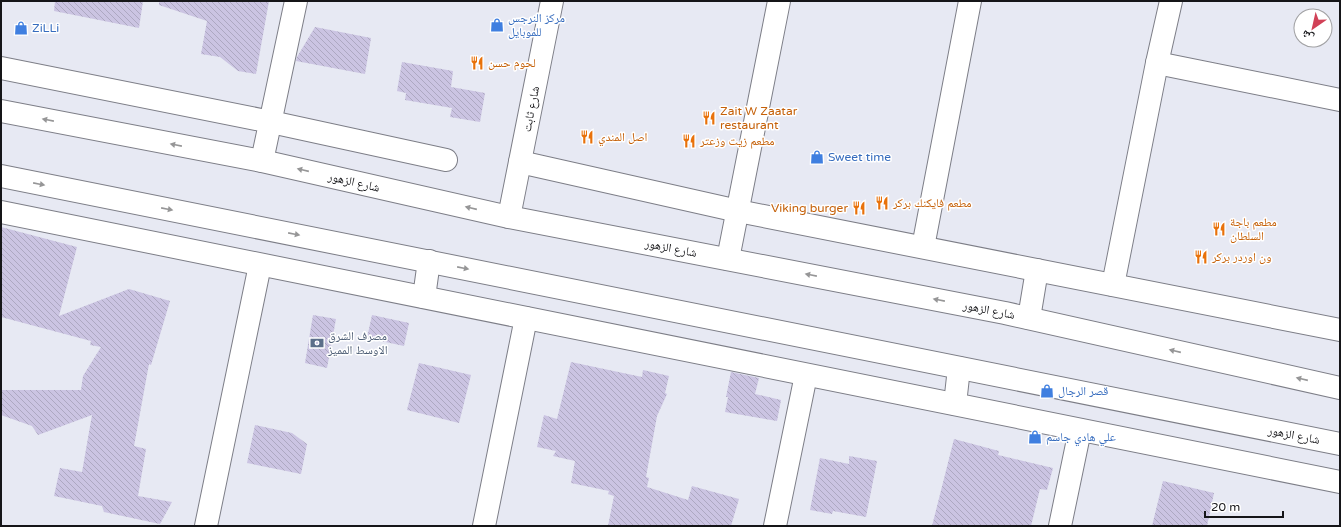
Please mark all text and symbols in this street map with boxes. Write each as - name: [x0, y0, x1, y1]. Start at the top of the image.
- north arrow: [1293, 8, 1333, 48]
- place label: مركز النرجس للموبايل: [508, 11, 565, 39]
- shop icon: مركز النرجس للموبايل: [489, 17, 505, 33]
- shop icon: ZiLLi: [13, 20, 29, 36]
- place label: ZiLLi: [32, 21, 59, 35]
- text: ش: [1299, 26, 1317, 45]
- restaurant icon: لحوم حسن: [469, 55, 485, 71]
- place label: لحوم حسن: [488, 56, 536, 71]
- street label: شارع ثابت: [520, 85, 543, 133]
- place label: Zait W Zaatar restaurant: [720, 104, 798, 132]
- restaurant icon: Zait W Zaatar restaurant: [701, 110, 717, 126]
- one-way arrow: [42, 117, 54, 123]
- restaurant icon: اصل المندي: [579, 129, 595, 145]
- place label: اصل المندي: [598, 130, 648, 147]
- restaurant icon: مطعم زيت وزعتر: [681, 133, 697, 149]
- place label: مطعم زيت وزعتر: [699, 134, 775, 149]
- one-way arrow: [170, 141, 182, 147]
- shop icon: Sweet time: [809, 149, 825, 165]
- place label: Sweet time: [828, 150, 891, 164]
- one-way arrow: [297, 167, 309, 173]
- street label: شارع الزهور: [326, 169, 381, 196]
- one-way arrow: [33, 181, 45, 187]
- restaurant icon: مطعم فايكنك بركر: [874, 195, 890, 211]
- place label: مطعم فايكنك بركر: [892, 196, 972, 211]
- restaurant icon: Viking burger: [851, 200, 867, 216]
- place label: Viking burger: [771, 201, 848, 215]
- one-way arrow: [465, 205, 477, 211]
- one-way arrow: [161, 206, 173, 212]
- place label: مطعم باجة السلطان: [1230, 215, 1277, 243]
- restaurant icon: مطعم باجة السلطان: [1211, 221, 1227, 237]
- one-way arrow: [288, 232, 300, 238]
- street label: شارع الزهور: [643, 236, 698, 261]
- restaurant icon: ون اوردر بركر: [1193, 249, 1209, 265]
- place label: ون اوردر بركر: [1211, 250, 1272, 264]
- one-way arrow: [457, 266, 469, 272]
- one-way arrow: [805, 272, 817, 278]
- one-way arrow: [932, 297, 945, 303]
- street label: شارع الزهور: [961, 298, 1016, 323]
- place label: مصرف الشرق الاوسط المميز: [327, 329, 388, 357]
- bank icon: مصرف الشرق الاوسط المميز: [309, 335, 325, 351]
- one-way arrow: [1169, 347, 1181, 353]
- one-way arrow: [1296, 376, 1308, 382]
- shop icon: قصر الرجال: [1039, 383, 1055, 399]
- place label: قصر الرجال: [1058, 384, 1108, 398]
- street label: شارع الزهور: [1266, 423, 1321, 448]
- shop icon: علي هادي جاسم: [1027, 429, 1043, 445]
- place label: علي هادي جاسم: [1046, 430, 1116, 447]
- scale bar: [1205, 493, 1283, 519]
- text: 20 m: [1211, 500, 1240, 514]

